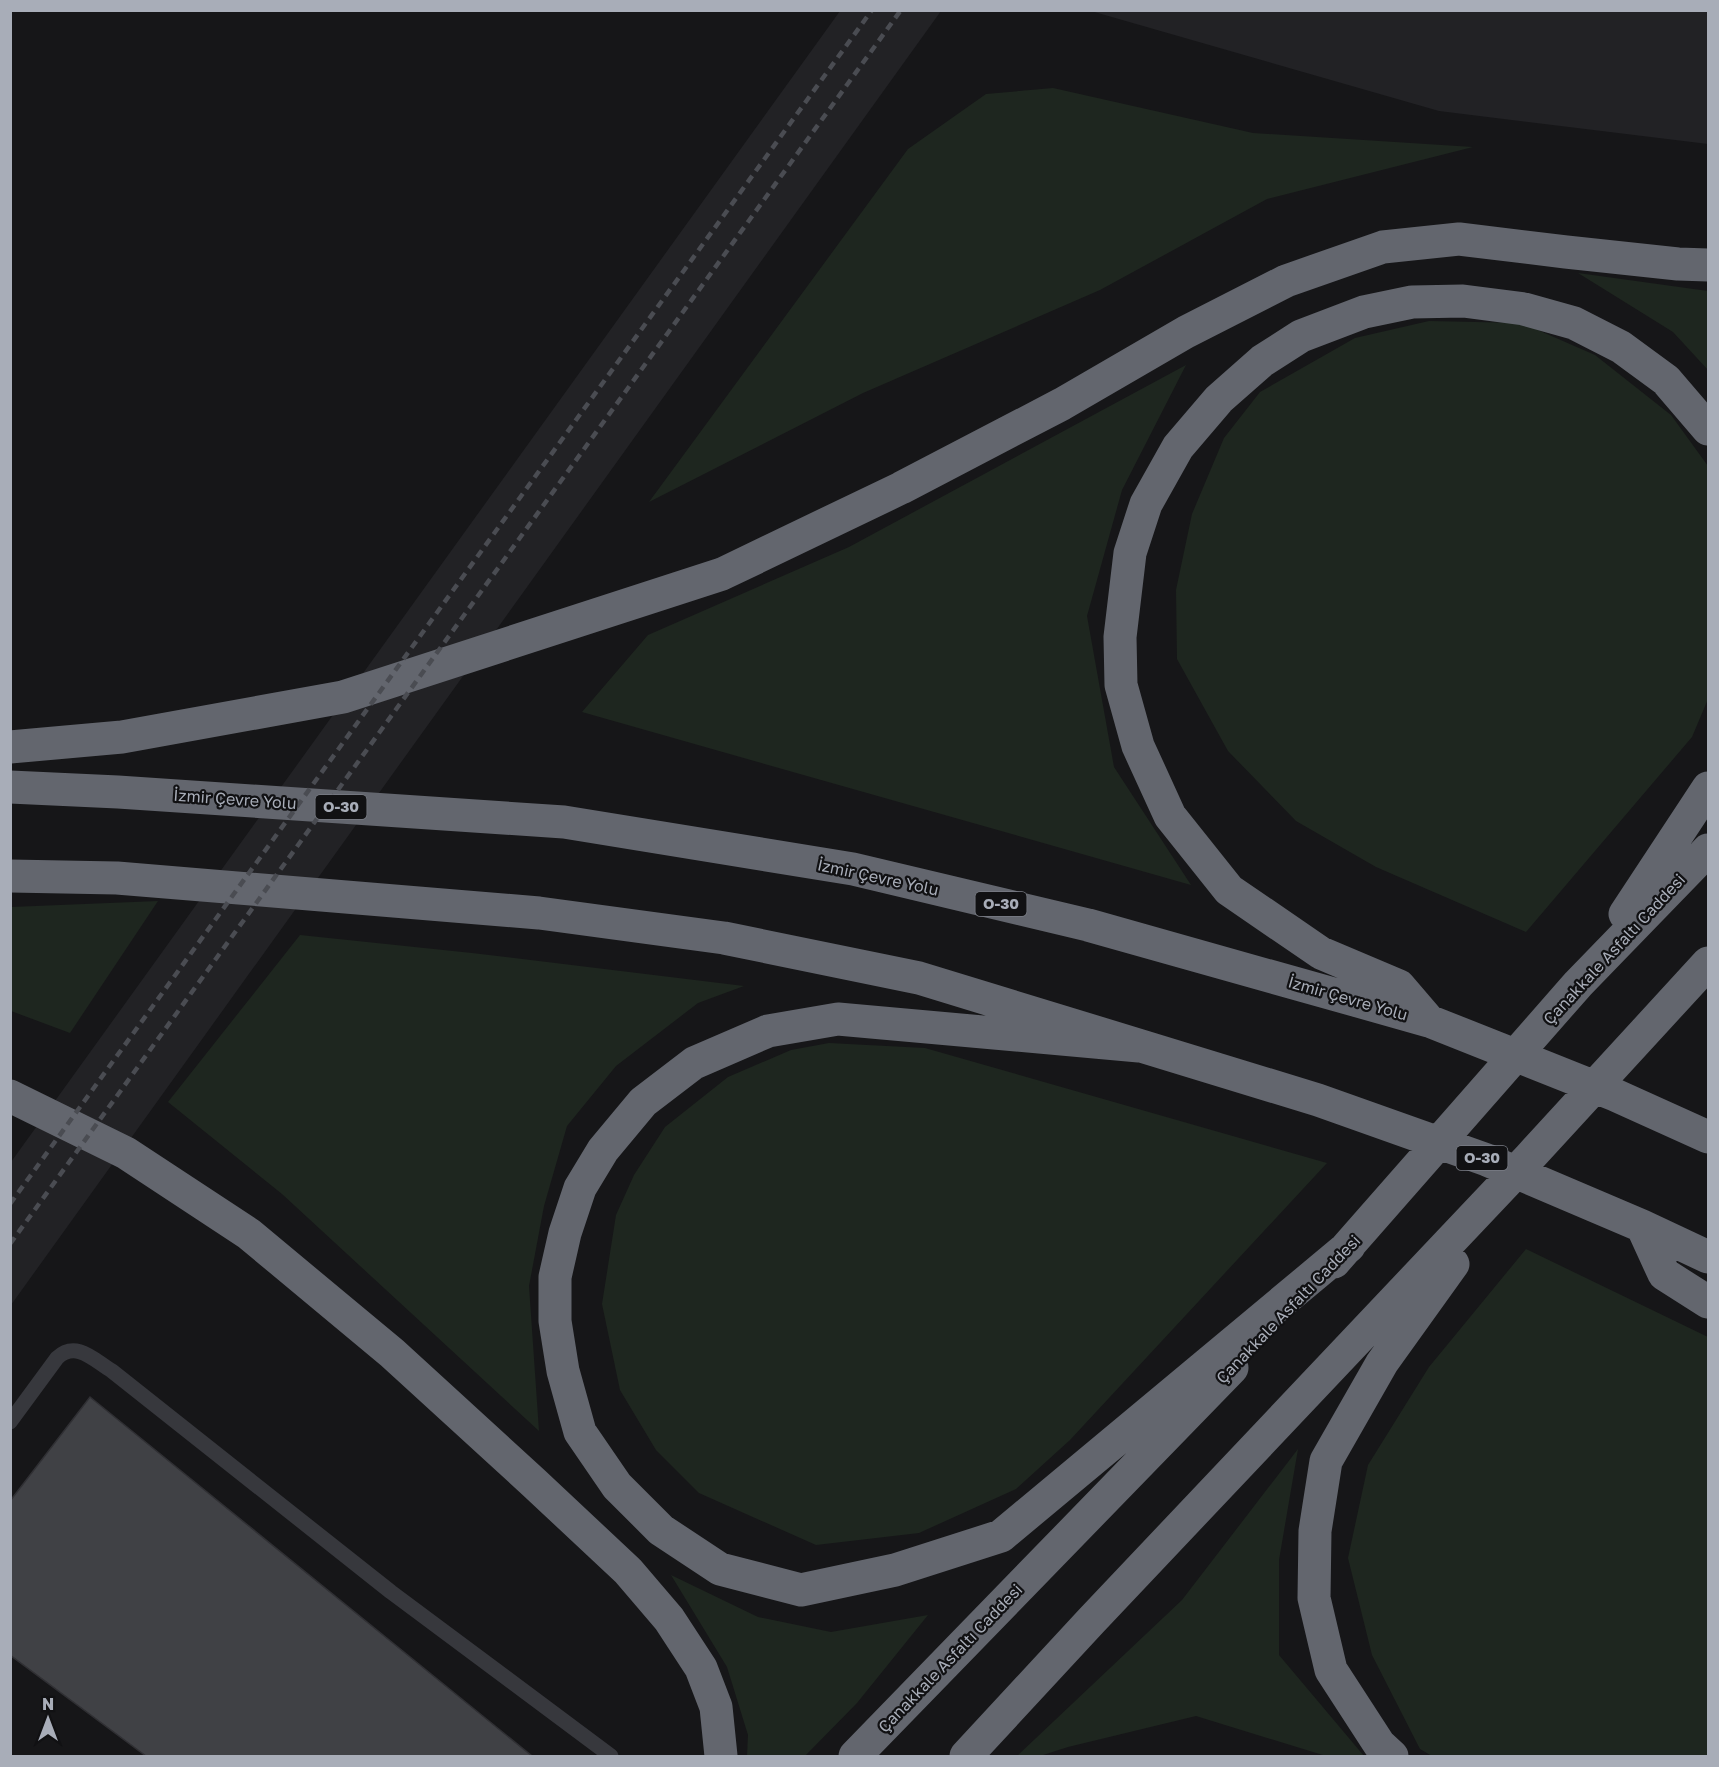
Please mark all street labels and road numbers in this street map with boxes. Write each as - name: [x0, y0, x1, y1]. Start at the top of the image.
- street label: İzmir Çevre Yolu: [173, 785, 297, 813]
- road number: O-30: [316, 795, 366, 819]
- street label: İzmir Çevre Yolu: [816, 854, 940, 900]
- street label: Çanakkale Asfaltı Caddesi: [1539, 869, 1689, 1029]
- road number: O-30: [976, 892, 1026, 916]
- street label: İzmir Çevre Yolu: [1286, 971, 1410, 1025]
- road number: O-30: [1456, 1146, 1508, 1170]
- street label: Çanakkale Asfaltı Caddesi: [1212, 1231, 1364, 1387]
- street label: Çanakkale Asfaltı Caddesi: [874, 1580, 1026, 1736]

